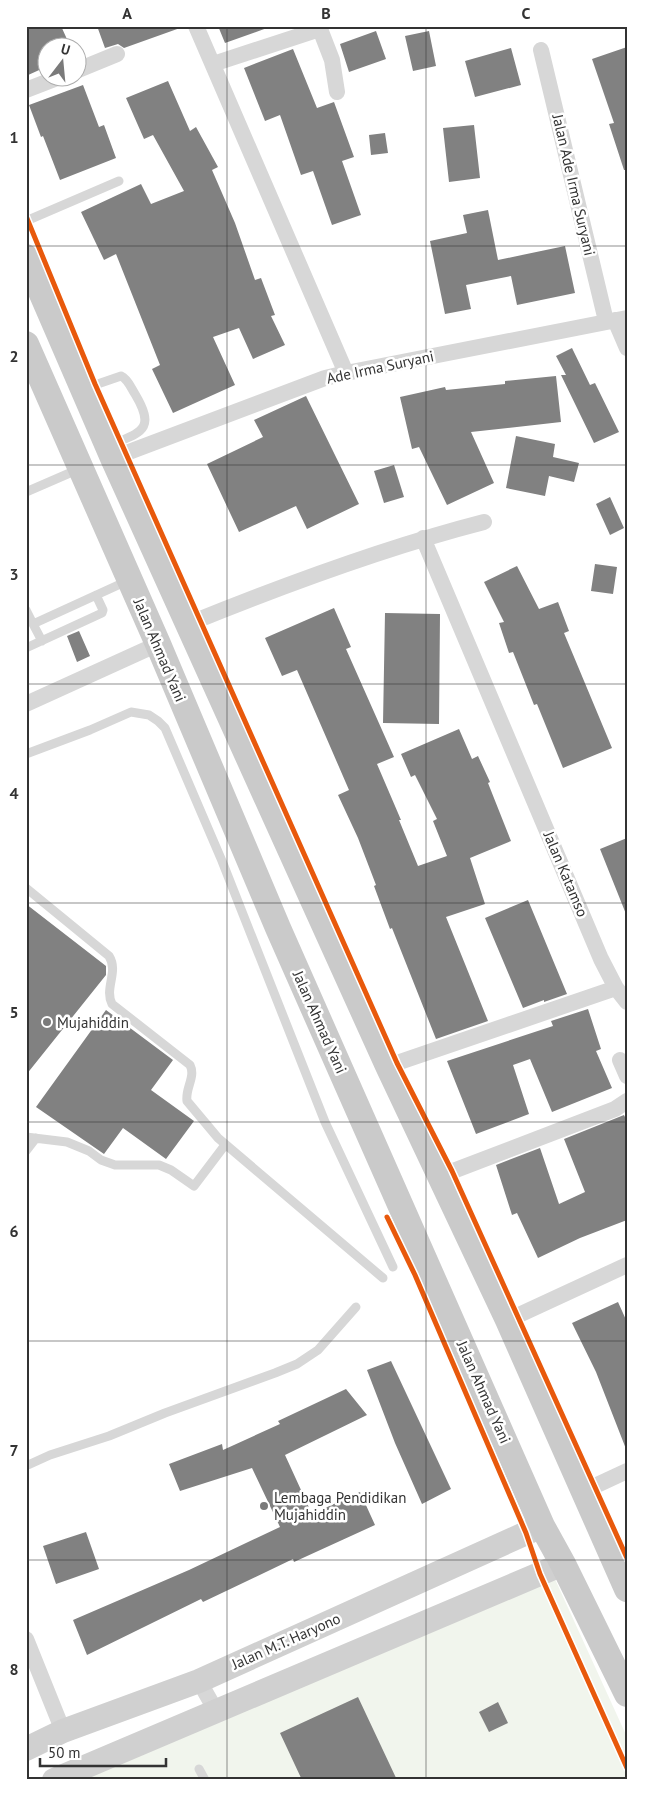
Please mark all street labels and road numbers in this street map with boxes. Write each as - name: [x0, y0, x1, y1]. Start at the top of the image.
- street label: Jalan Ade Irma Suryani: [548, 111, 600, 258]
- street label: Ade Irma Suryani: [325, 346, 435, 388]
- street label: Jalan Ahmad Yani: [129, 594, 190, 705]
- street label: Jalan Katamso: [539, 827, 593, 920]
- street label: Jalan Ahmad Yani: [288, 967, 351, 1076]
- street label: Jalan Ahmad Yani: [452, 1337, 515, 1446]
- street label: Jalan M.T. Haryono: [228, 1609, 343, 1674]

